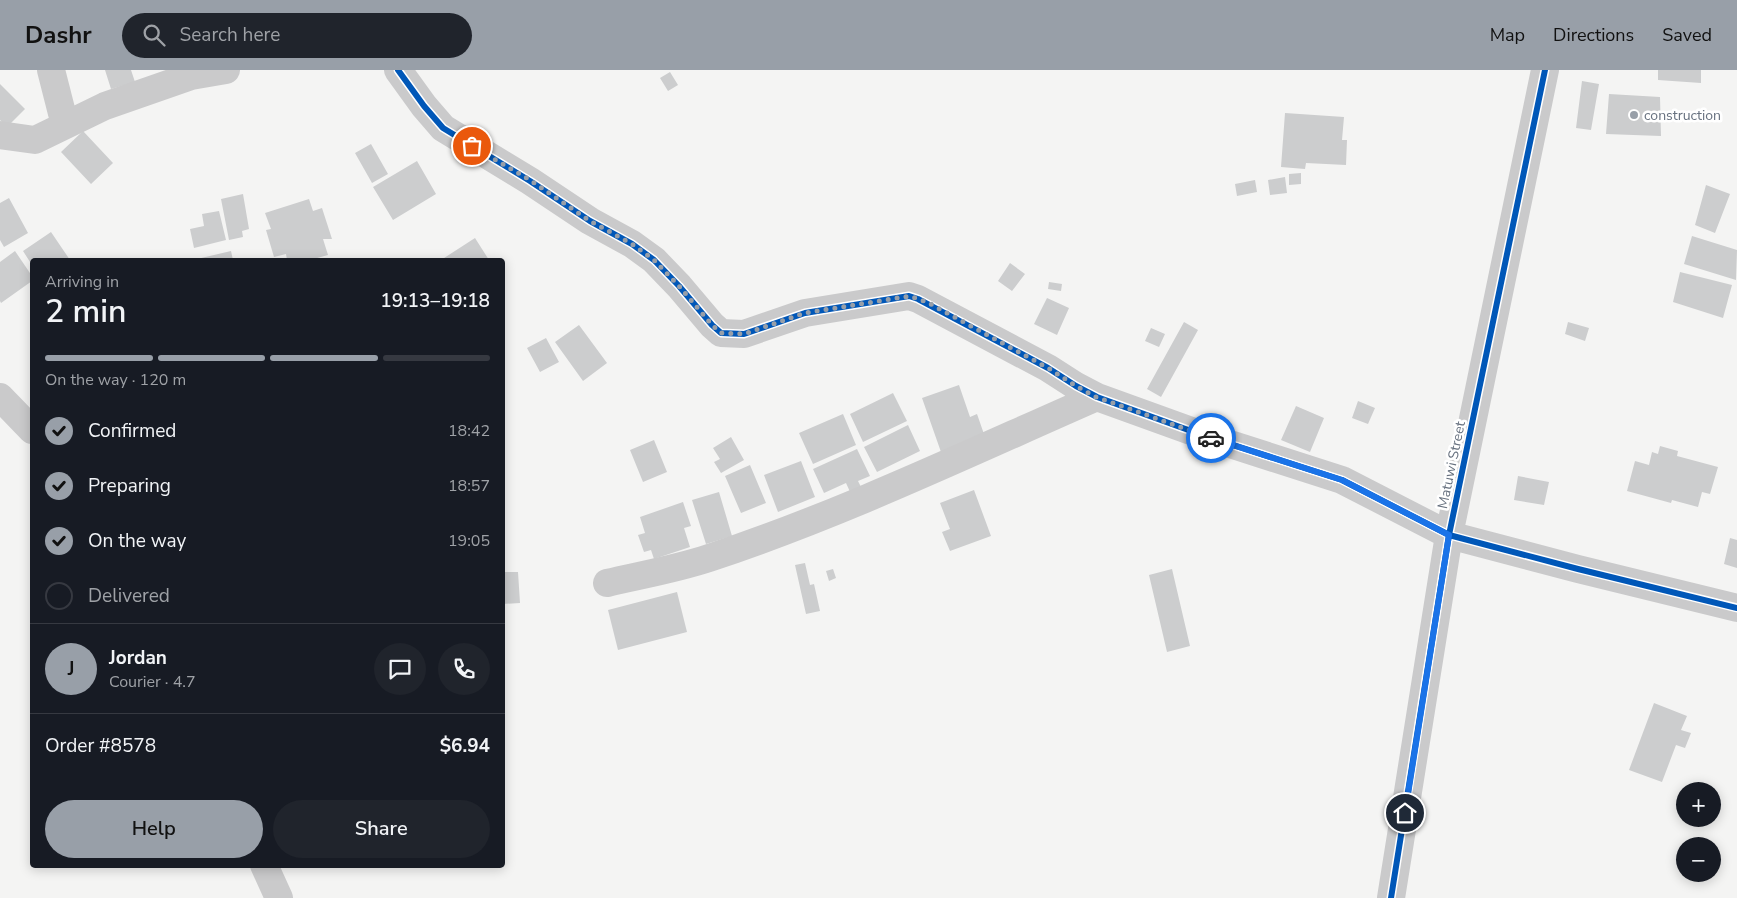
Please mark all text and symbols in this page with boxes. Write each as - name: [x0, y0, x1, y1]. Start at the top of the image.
- search box: [122, 13, 472, 58]
- text: Dashr: [25, 19, 92, 51]
- icon: search: [140, 21, 168, 49]
- text: Search here: [180, 22, 280, 48]
- text: Map: [1490, 23, 1525, 47]
- text: Directions: [1553, 23, 1634, 47]
- text: Saved: [1662, 23, 1712, 47]
- place label: construction: [1644, 106, 1721, 125]
- marker: construction: [1628, 109, 1640, 121]
- pin: [451, 125, 493, 167]
- icon: bag: [458, 132, 486, 160]
- text: Arriving in: [45, 271, 119, 293]
- text: 19:13–19:18: [380, 288, 490, 314]
- text: 2 min: [45, 290, 127, 333]
- text: On the way · 120 m: [45, 369, 186, 391]
- courier: [1186, 413, 1236, 463]
- icon: check: [45, 417, 73, 445]
- text: Confirmed: [88, 418, 176, 444]
- text: 18:42: [448, 420, 490, 442]
- street label: Matuwi Street: [1433, 420, 1470, 511]
- icon: car: [1197, 424, 1225, 452]
- icon: check: [45, 472, 73, 500]
- text: Preparing: [88, 473, 171, 499]
- text: 18:57: [448, 475, 490, 497]
- icon: check: [45, 527, 73, 555]
- text: On the way: [88, 528, 186, 554]
- text: 19:05: [448, 530, 490, 552]
- text: Delivered: [88, 583, 170, 609]
- button: chat: [374, 643, 426, 695]
- button: phone: [438, 643, 490, 695]
- text: Jordan: [109, 645, 167, 671]
- text: J: [68, 656, 74, 682]
- text: Courier · 4.7: [109, 671, 195, 693]
- text: Order #8578: [45, 733, 156, 759]
- text: $6.94: [440, 733, 490, 759]
- map controls: [1676, 782, 1721, 882]
- button: +: [1676, 782, 1721, 827]
- pin: [1384, 792, 1426, 834]
- icon: home: [1391, 799, 1419, 827]
- button: Help: [45, 800, 263, 858]
- button: Share: [273, 800, 490, 858]
- button: −: [1676, 837, 1721, 882]

